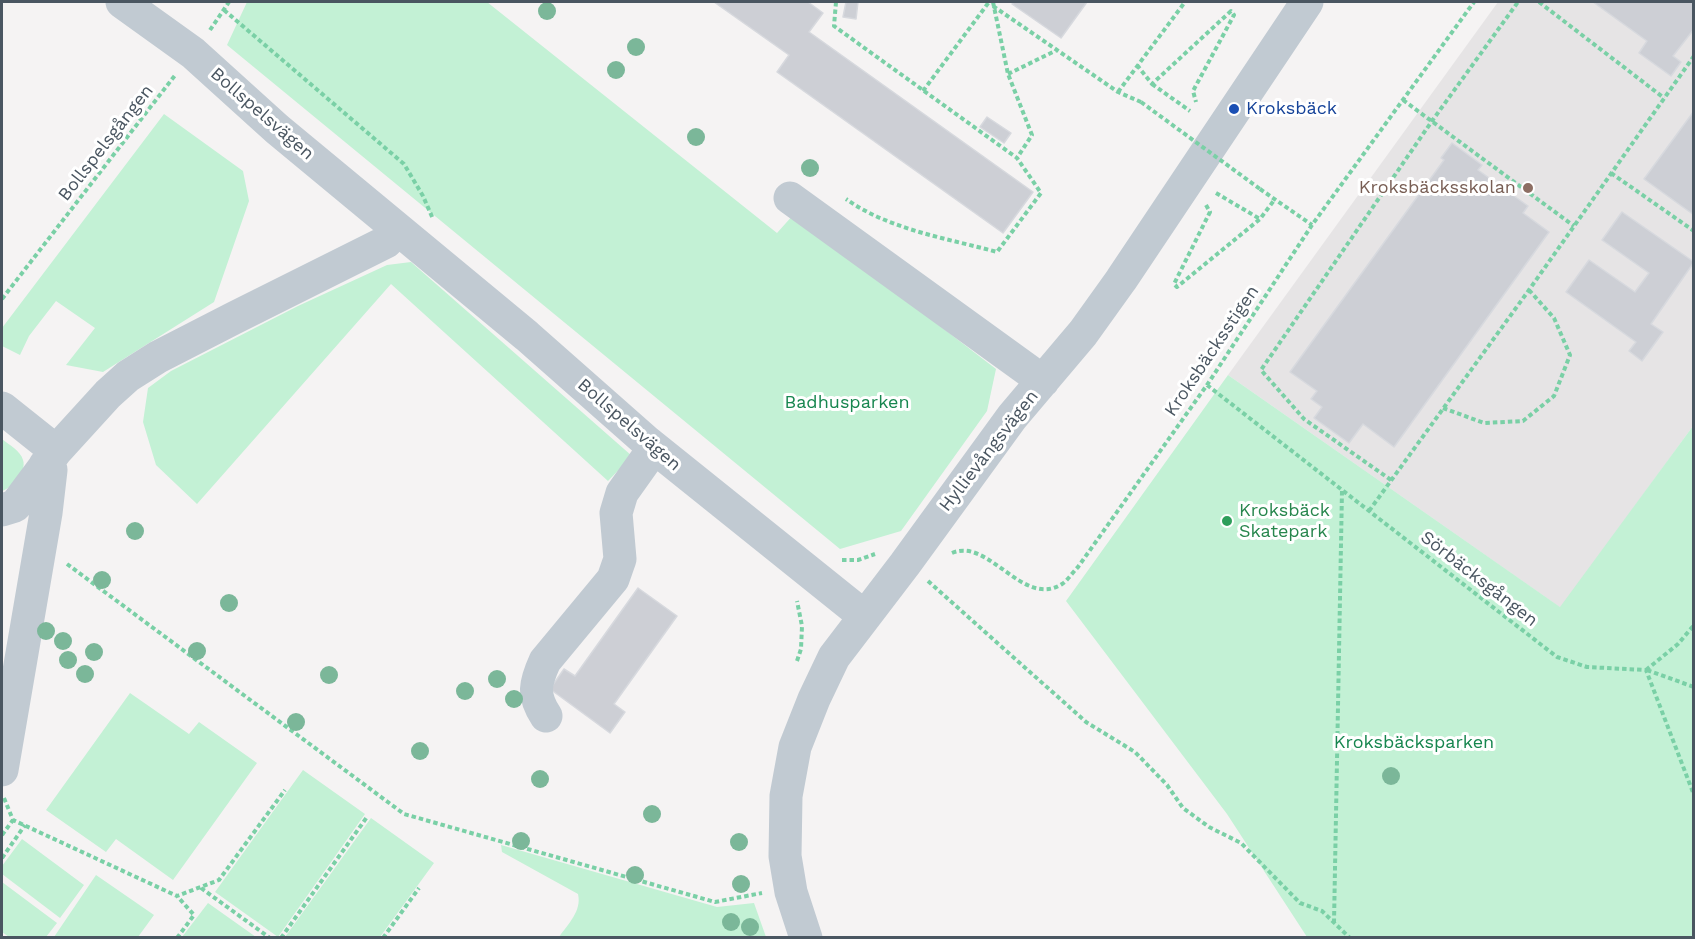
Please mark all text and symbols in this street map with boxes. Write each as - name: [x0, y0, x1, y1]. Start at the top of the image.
- street label: Bollspelsvägen: [206, 63, 318, 165]
- street label: Bollspelsgången: [54, 81, 158, 205]
- place label: Kroksbäck: [1246, 98, 1337, 120]
- marker: Kroksbäck: [1227, 102, 1241, 116]
- place label: Kroksbäcksskolan: [1359, 177, 1516, 199]
- marker: Kroksbäcksskolan: [1521, 181, 1535, 195]
- street label: Kroksbäcksstigen: [1160, 281, 1264, 421]
- street label: Bollspelsvägen: [573, 374, 685, 476]
- street label: Hyllievångsvägen: [935, 386, 1043, 516]
- park label: Badhusparken: [784, 392, 910, 414]
- place label: Kroksbäck Skatepark: [1239, 500, 1330, 542]
- marker: Kroksbäck Skatepark: [1220, 514, 1234, 528]
- street label: Sörbäcksgången: [1416, 527, 1542, 631]
- park label: Kroksbäcksparken: [1334, 732, 1494, 754]

